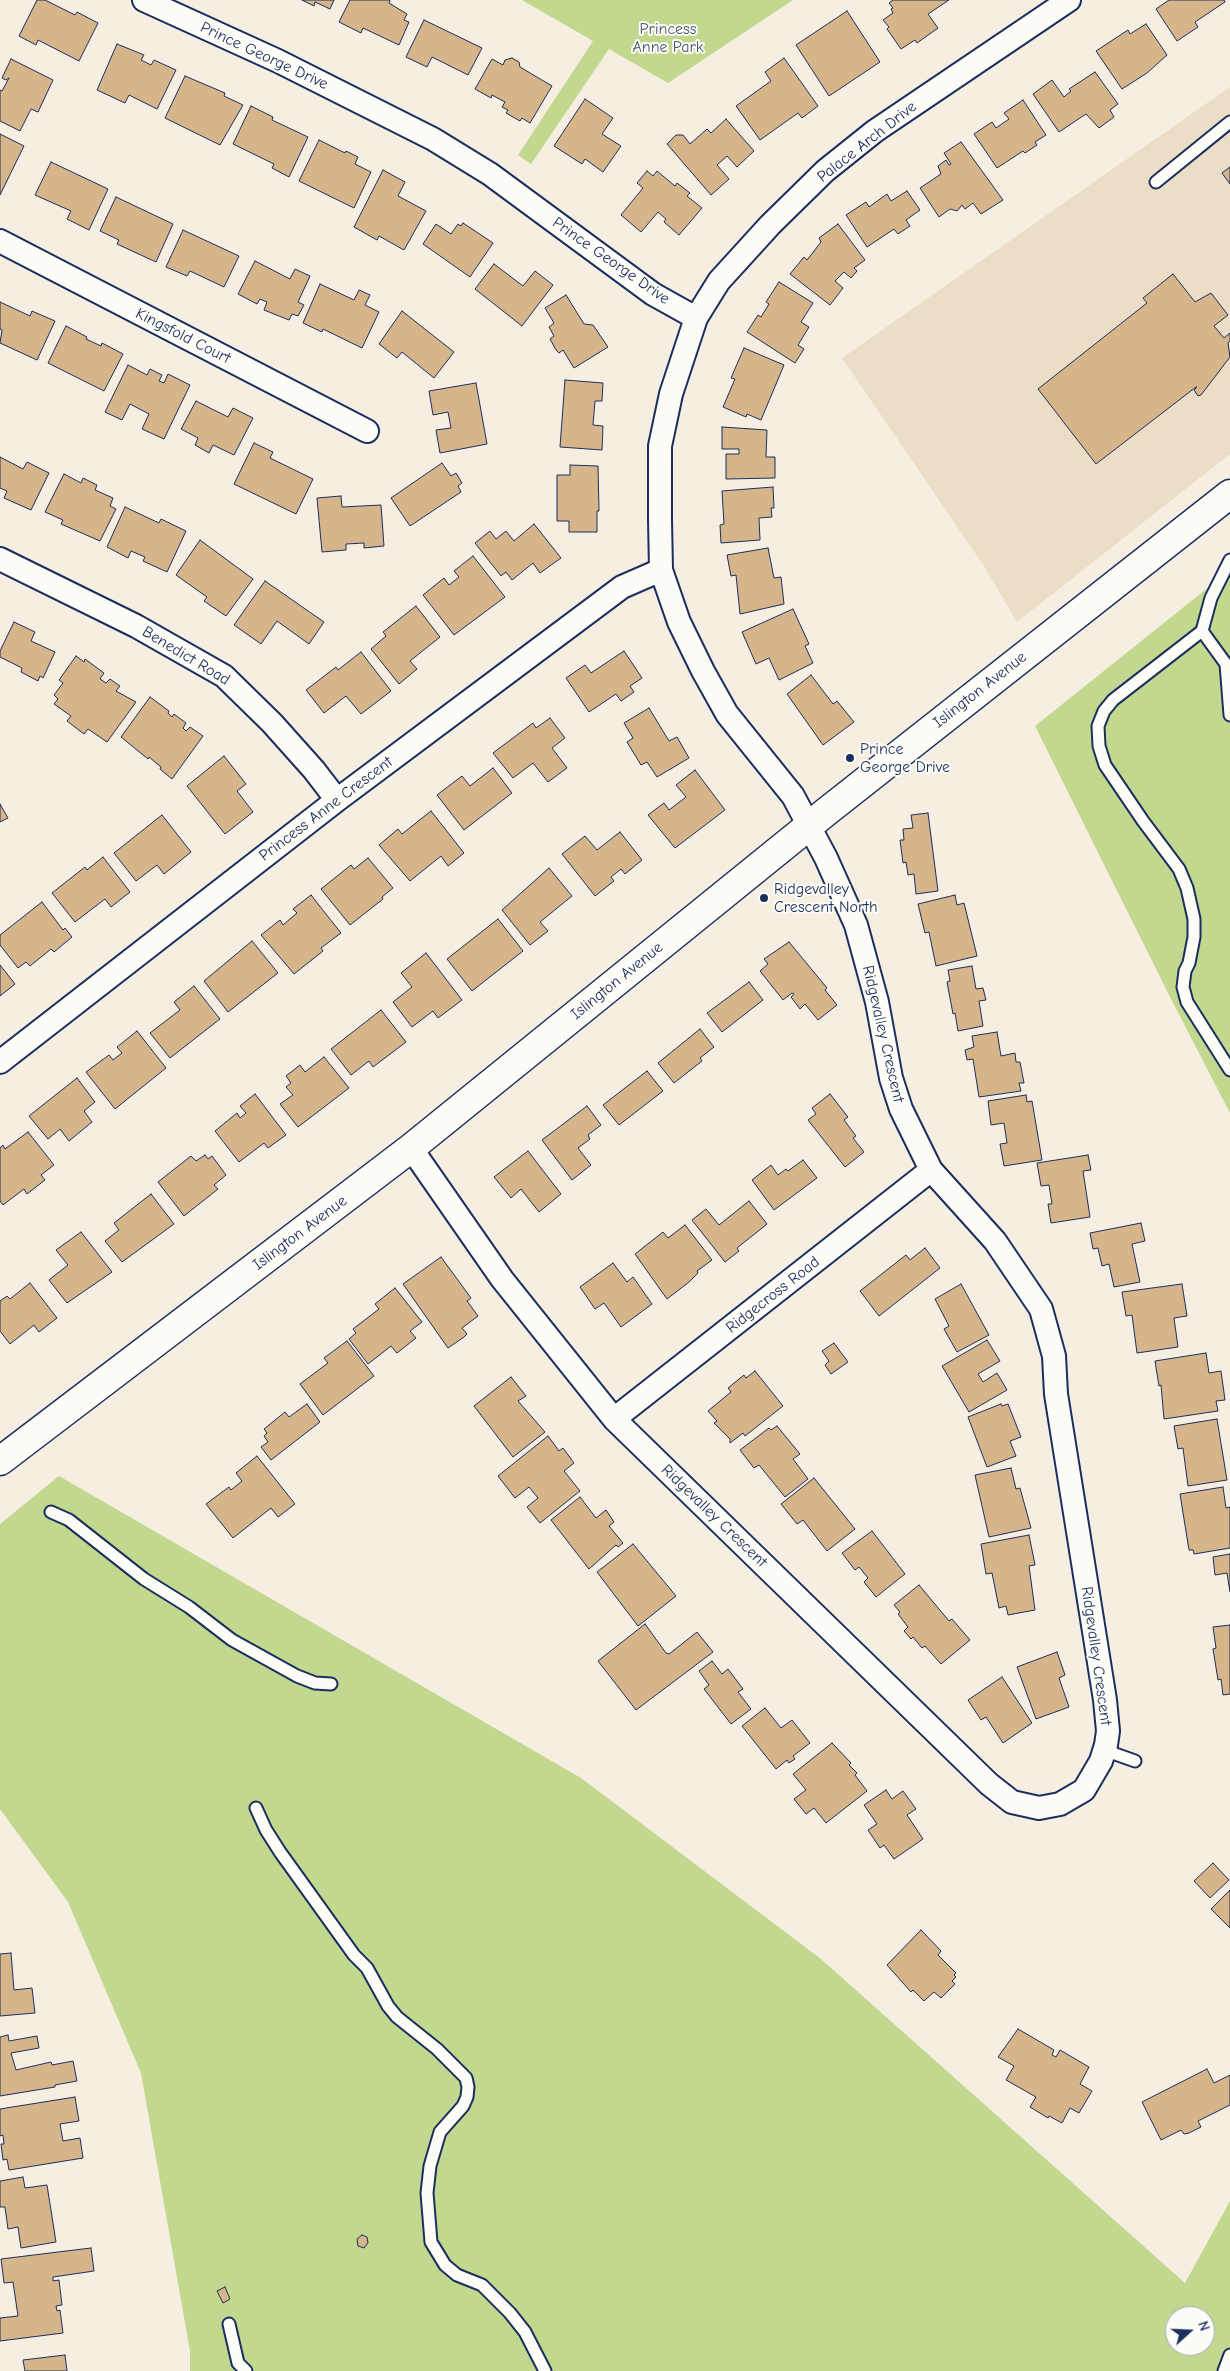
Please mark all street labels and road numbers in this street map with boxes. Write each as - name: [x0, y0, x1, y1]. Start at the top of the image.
- street label: Prince George Drive: [197, 18, 331, 94]
- street label: Palace Arch Drive: [814, 97, 920, 187]
- street label: Prince George Drive: [549, 213, 673, 309]
- street label: Kingsfold Court: [132, 304, 234, 368]
- street label: Benedict Road: [139, 622, 233, 690]
- street label: Islington Avenue: [930, 648, 1030, 732]
- street label: Princess Anne Crescent: [255, 753, 397, 865]
- street label: Islington Avenue: [567, 938, 667, 1024]
- street label: Ridgevalley Crescent: [858, 964, 908, 1104]
- street label: Islington Avenue: [249, 1191, 351, 1275]
- street label: Ridgecross Road: [722, 1253, 824, 1337]
- street label: Ridgevalley Crescent: [657, 1460, 771, 1572]
- street label: Ridgevalley Crescent: [1077, 1585, 1115, 1727]

